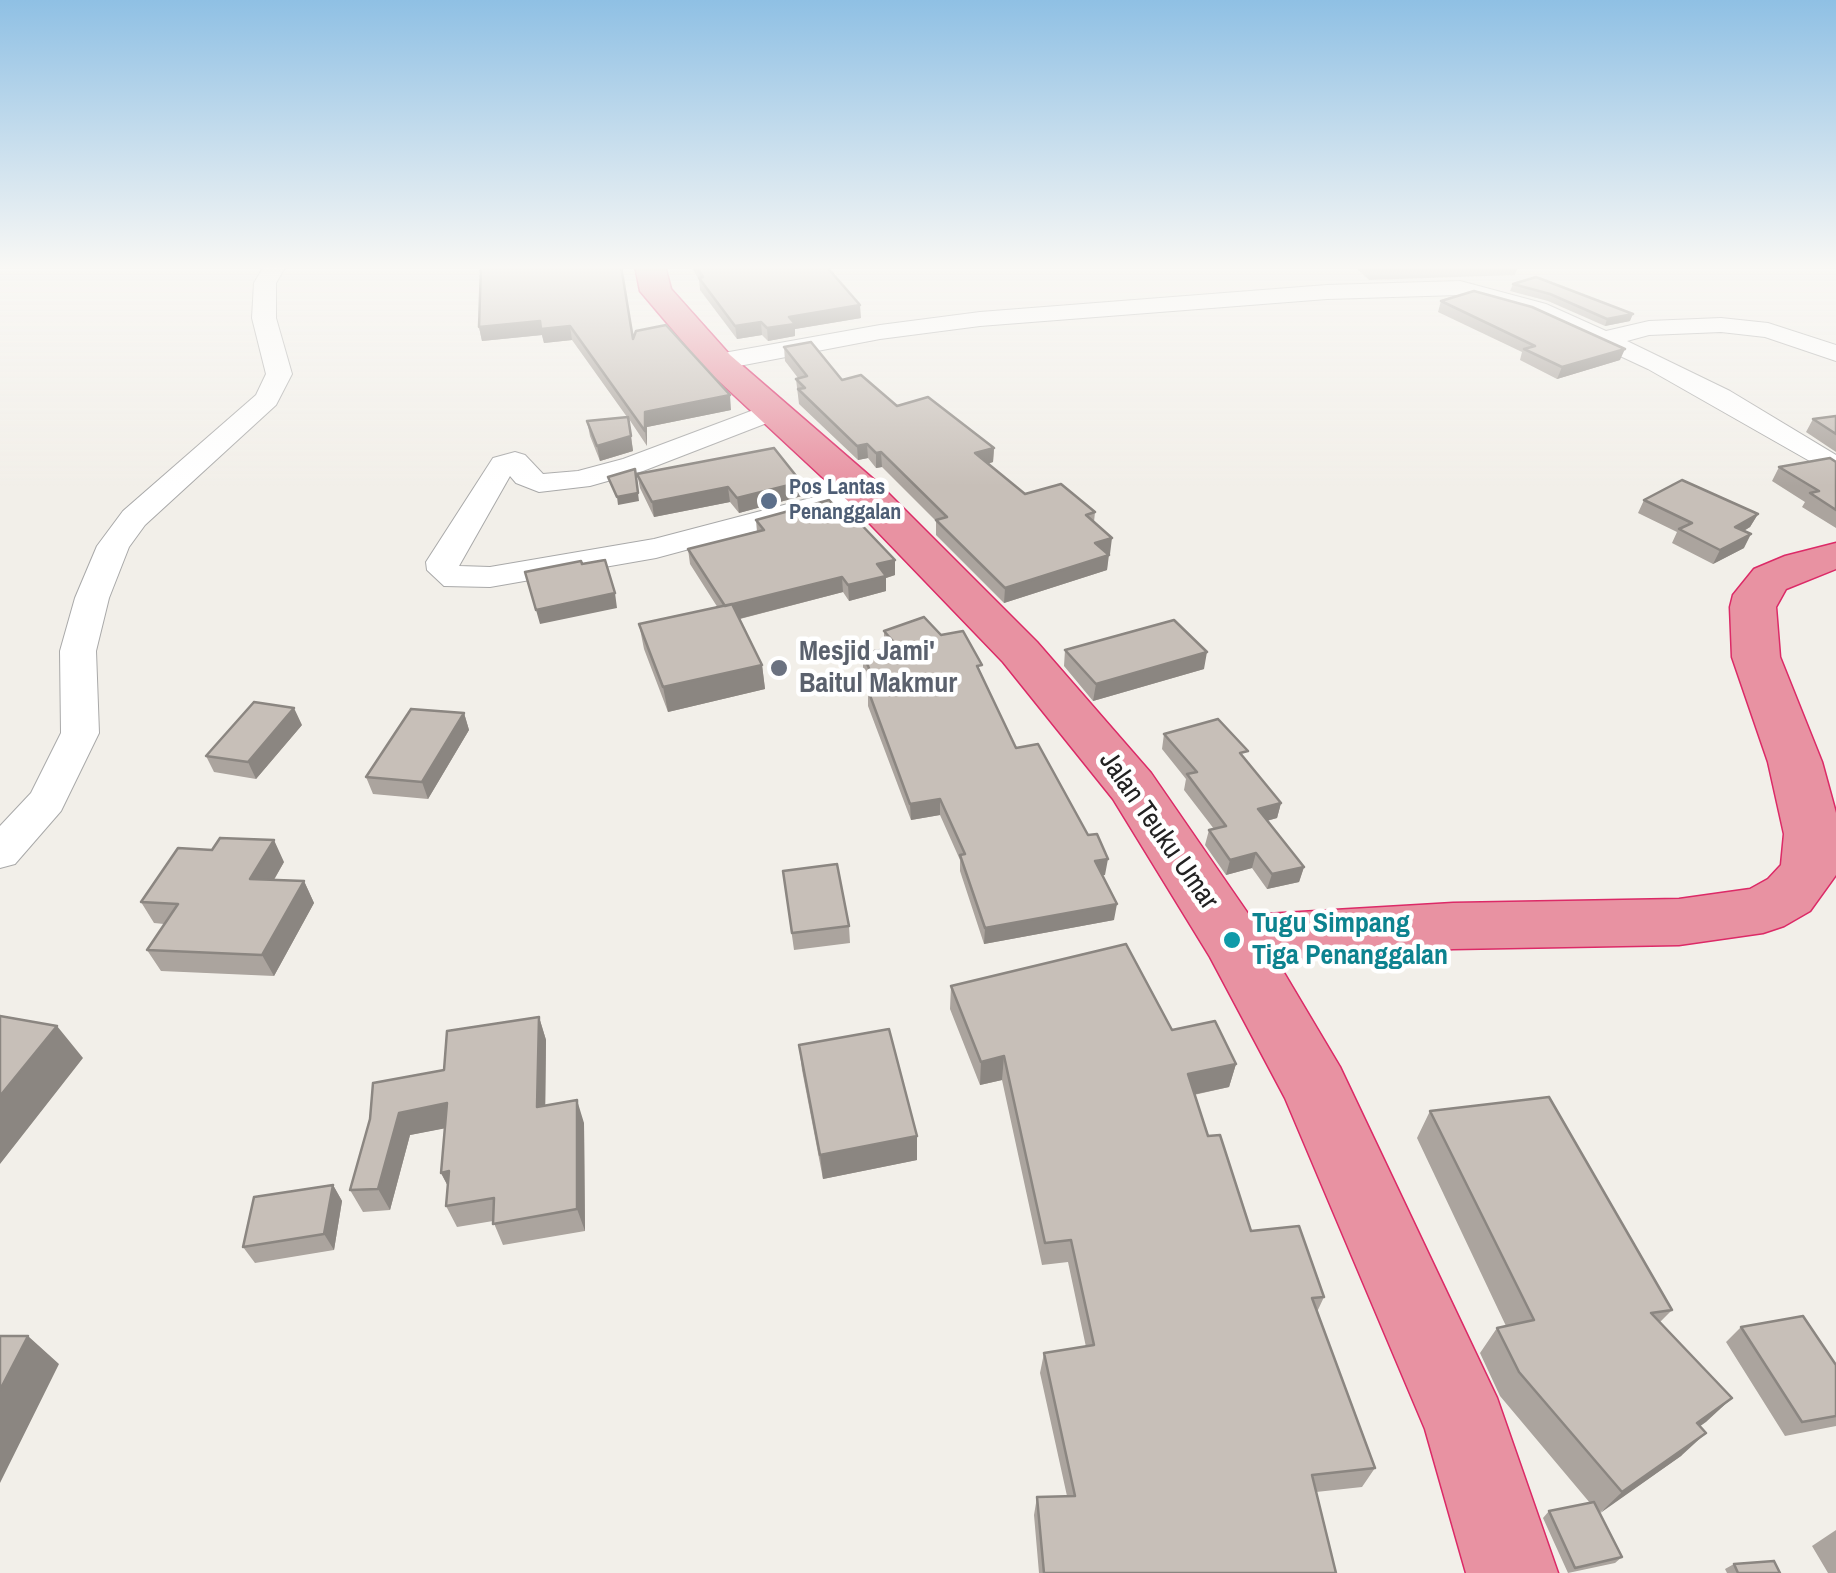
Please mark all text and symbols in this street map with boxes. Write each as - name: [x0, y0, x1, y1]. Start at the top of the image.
- place label: Pos Lantas Penanggalan: [789, 475, 901, 526]
- marker: Pos Lantas Penanggalan: [758, 490, 780, 512]
- place label: Mesjid Jami' Baitul Makmur: [799, 635, 957, 701]
- marker: Mesjid Jami' Baitul Makmur: [768, 657, 790, 679]
- street label: Jalan Teuku Umar: [1091, 746, 1225, 916]
- place label: Tugu Simpang Tiga Penanggalan: [1252, 907, 1448, 973]
- marker: Tugu Simpang Tiga Penanggalan: [1221, 929, 1243, 951]

